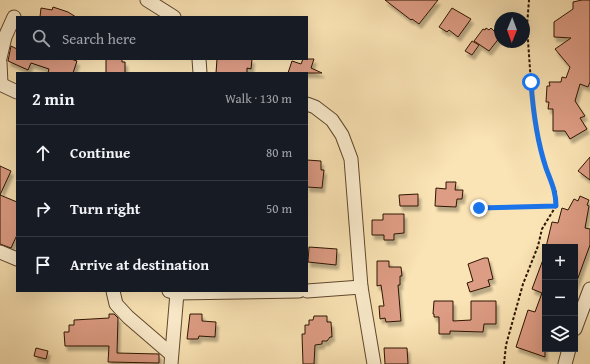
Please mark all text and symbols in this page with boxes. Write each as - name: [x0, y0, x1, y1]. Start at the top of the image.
- north arrow: [494, 12, 530, 48]
- search box: [16, 16, 308, 60]
- icon: search: [30, 27, 52, 49]
- text: Search here: [62, 28, 136, 49]
- route start: [522, 73, 540, 91]
- text: 2 min: [32, 86, 74, 111]
- text: Walk · 130 m: [225, 89, 292, 108]
- icon: ahead: [32, 142, 54, 164]
- text: Continue: [70, 142, 131, 163]
- text: 80 m: [266, 143, 292, 162]
- icon: right: [32, 198, 54, 220]
- text: Turn right: [70, 198, 141, 219]
- text: 50 m: [266, 199, 292, 218]
- route end: [470, 199, 488, 217]
- map controls: [542, 244, 578, 352]
- button: +: [542, 244, 578, 280]
- icon: arrive: [32, 254, 54, 276]
- text: Arrive at destination: [70, 254, 209, 275]
- button: −: [542, 280, 578, 316]
- button: layers: [542, 316, 578, 352]

